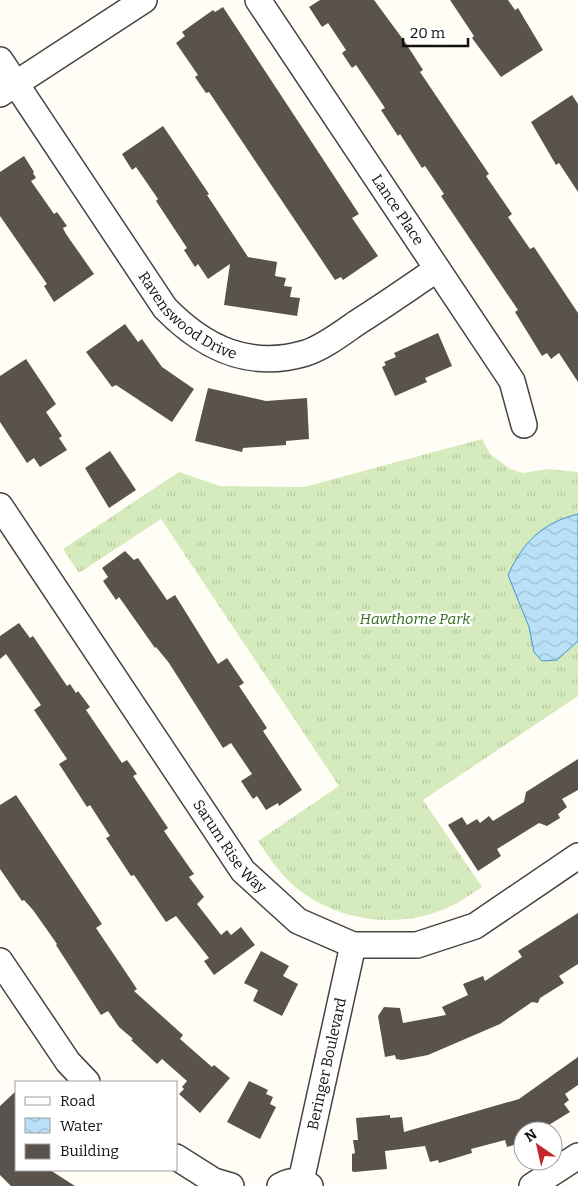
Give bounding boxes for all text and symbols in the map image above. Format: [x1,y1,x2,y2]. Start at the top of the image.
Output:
scale bar [403,15,468,47]
text: 20 m [410,24,446,42]
street label: Lance Place [368,171,428,248]
street label: Ravenswood Drive [134,268,239,363]
park label: Hawthorne Park [360,610,471,628]
street label: Sarum Rise Way [189,796,270,897]
street label: Beringer Boulevard [304,996,350,1132]
legend [15,1081,178,1171]
text: Road [60,1092,95,1110]
text: Water [60,1117,103,1135]
north arrow [513,1121,563,1171]
text: N [522,1125,540,1146]
text: Building [60,1142,119,1160]

